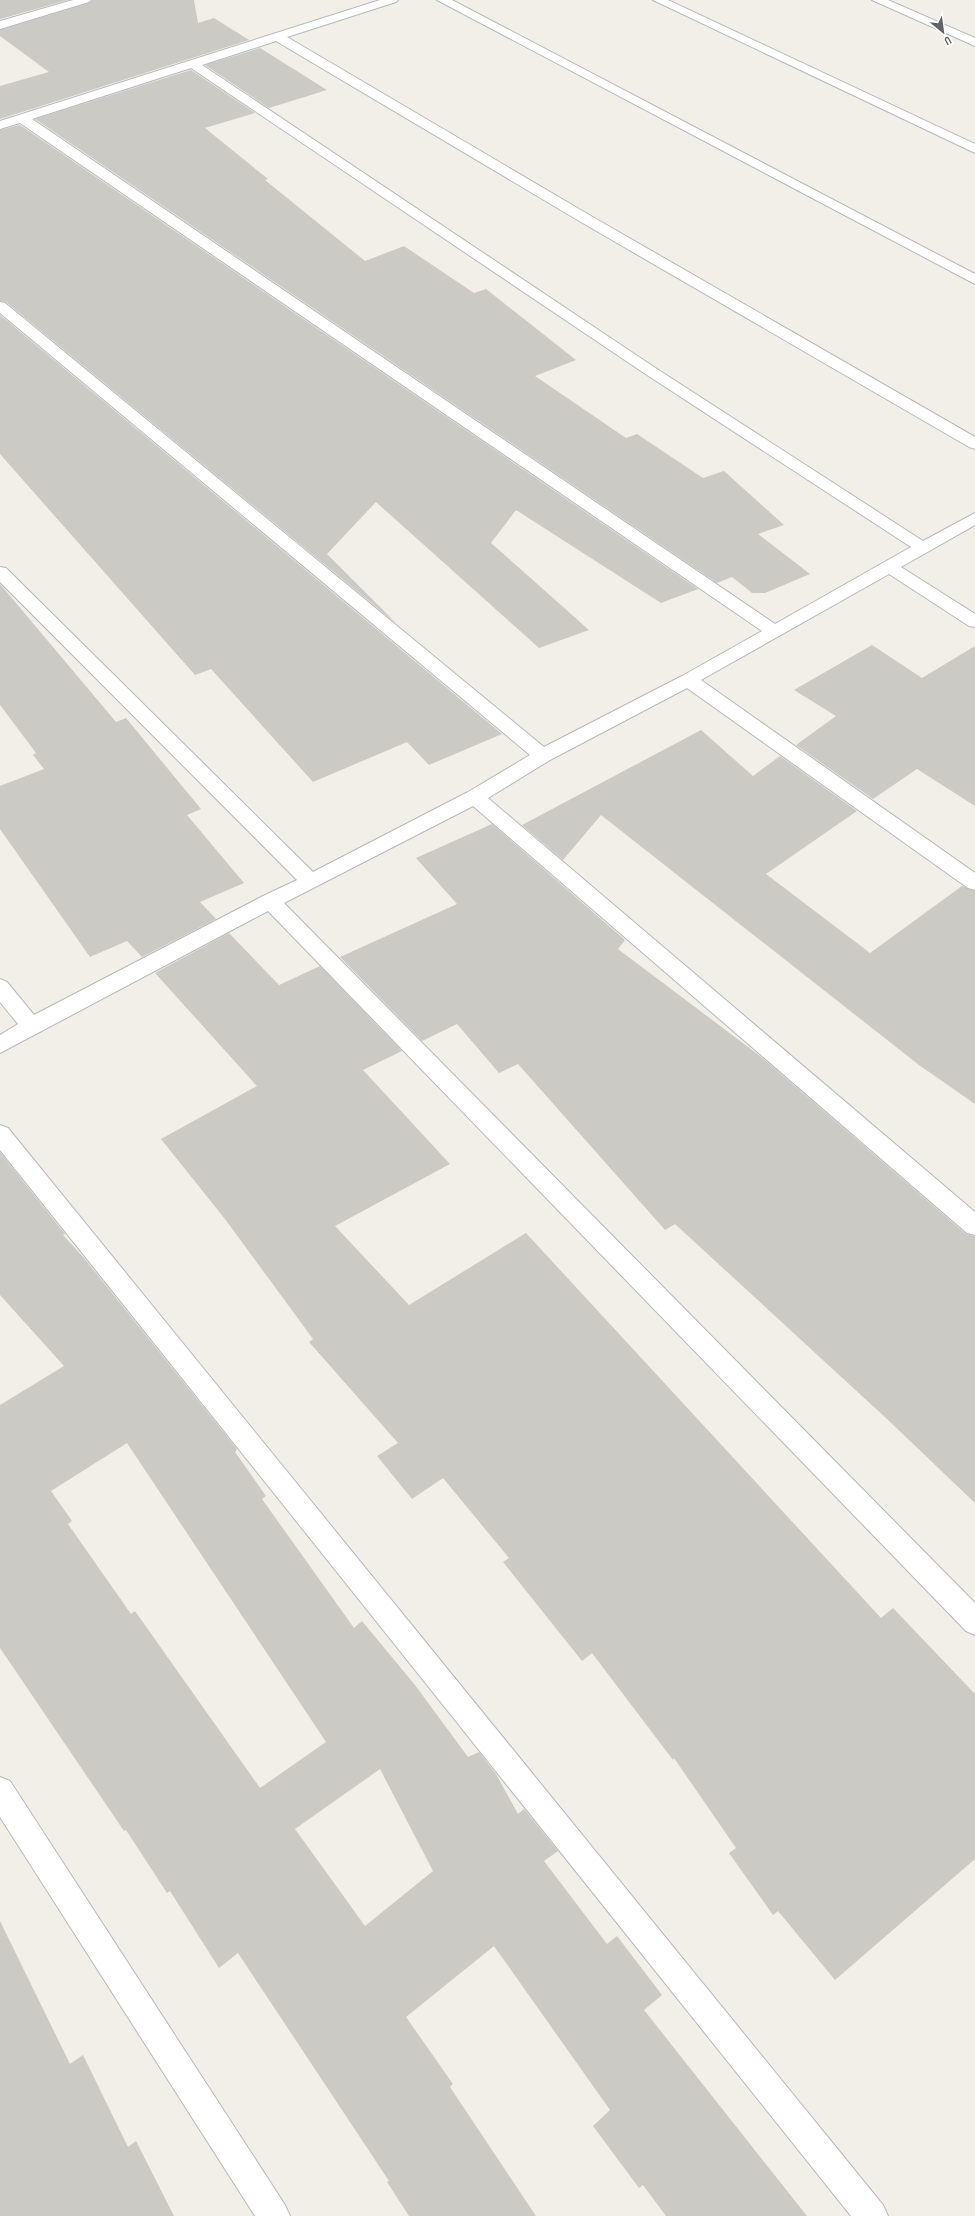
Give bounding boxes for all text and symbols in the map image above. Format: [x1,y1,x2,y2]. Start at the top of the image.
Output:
north arrow [923,12,963,52]
text: U [942,33,954,48]

